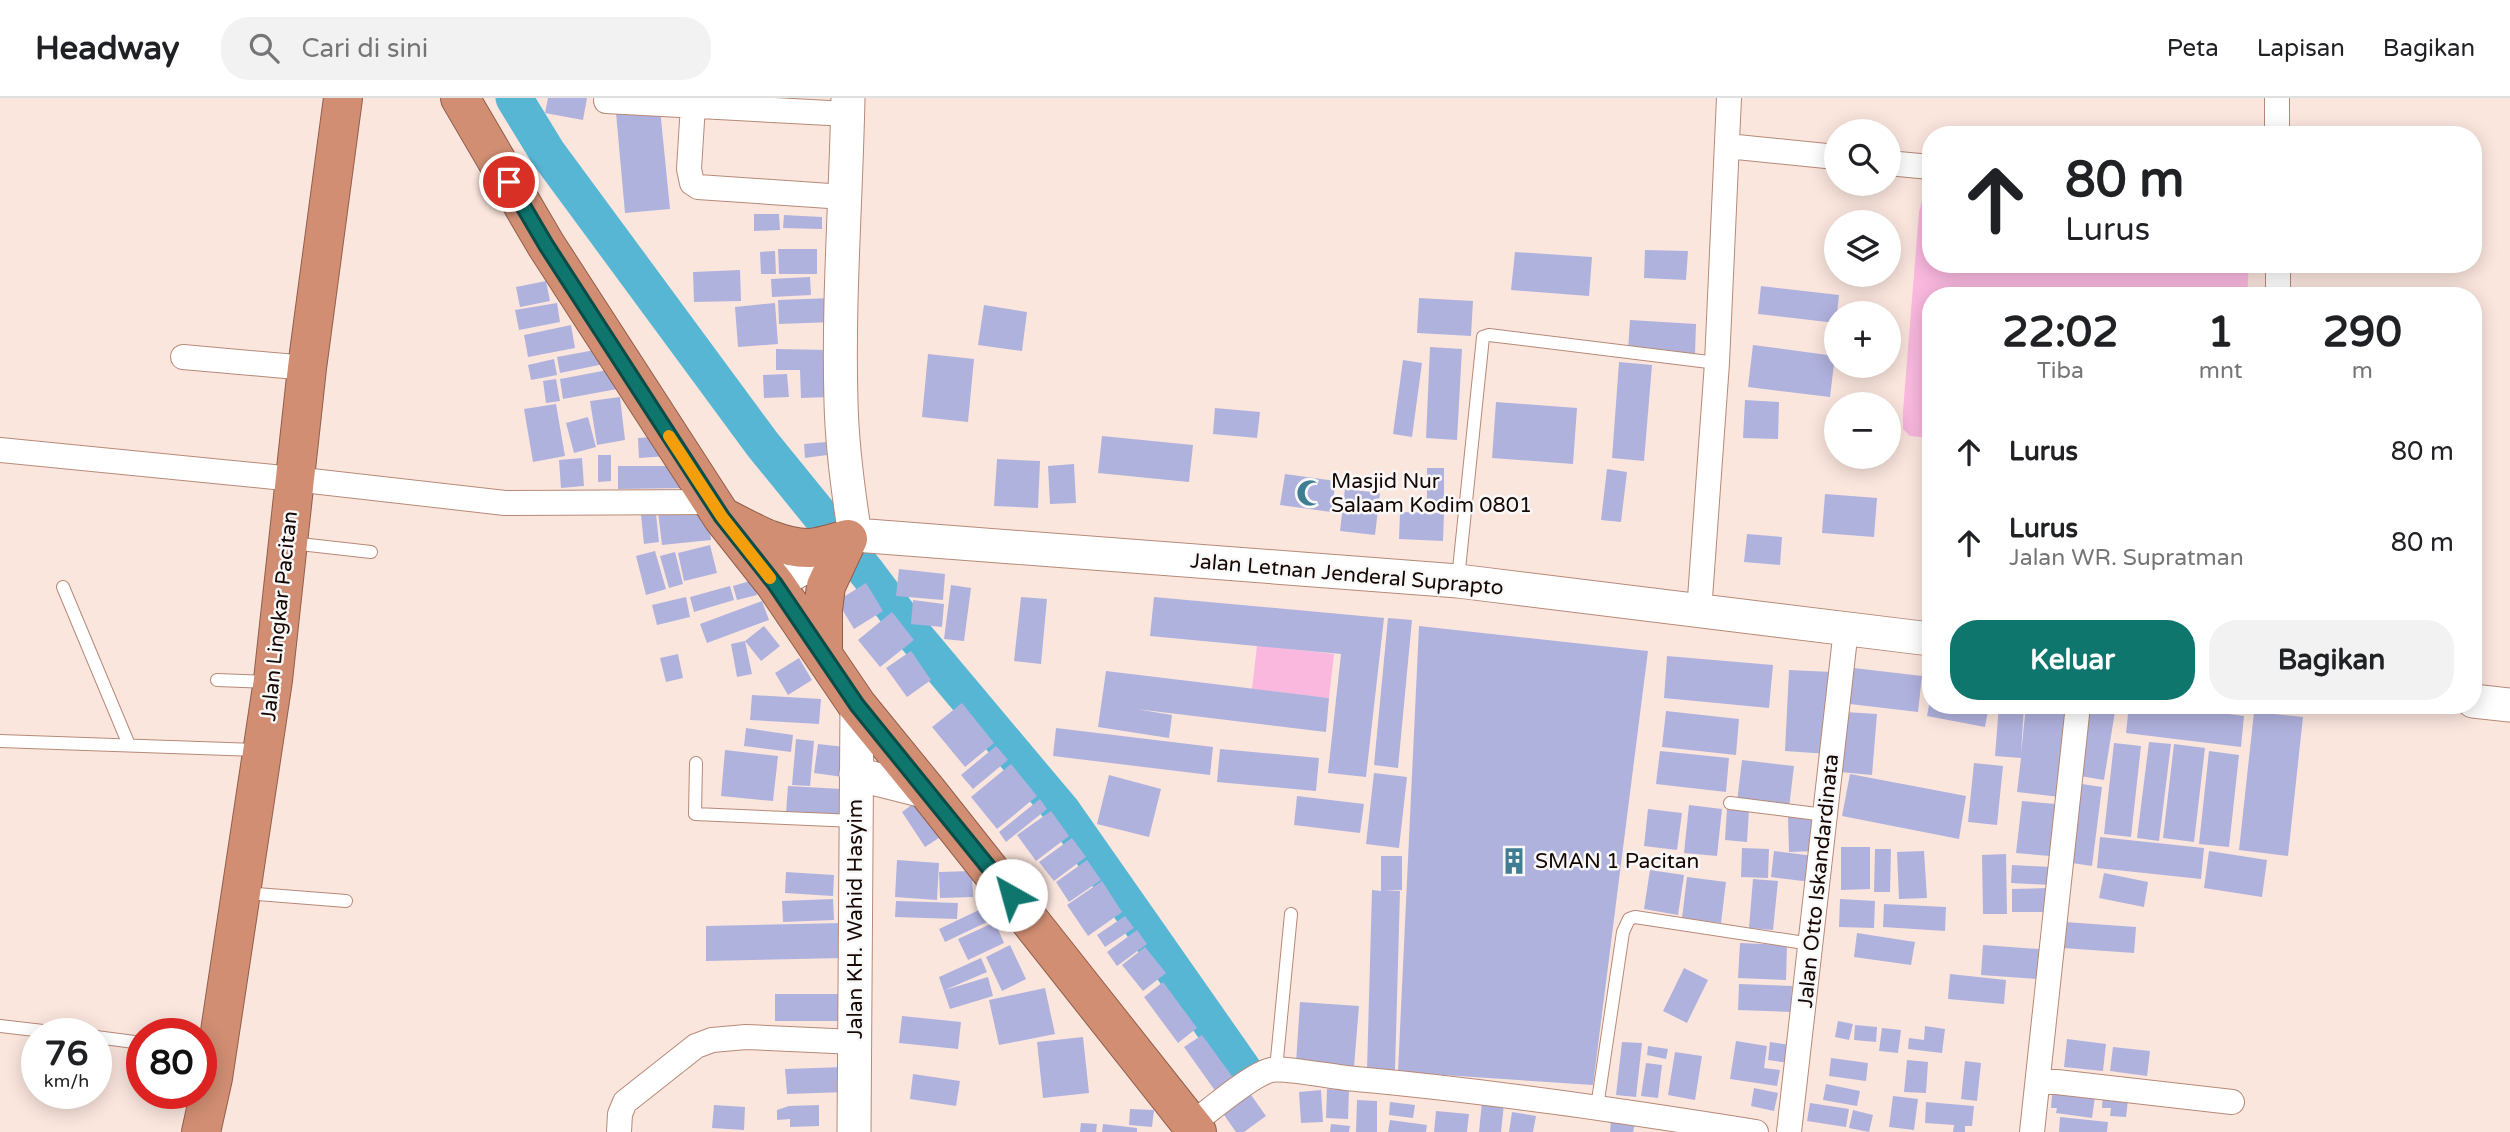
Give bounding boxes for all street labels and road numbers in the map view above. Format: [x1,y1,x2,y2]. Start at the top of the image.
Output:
street label: Jalan Lingkar Pacitan [256,510,303,722]
street label: Jalan Letnan Jenderal Suprapto [1189,548,1505,601]
street label: Jalan Otto Iskandardinata [1793,753,1844,1009]
street label: Jalan KH. Wahid Hasyim [843,799,868,1039]

